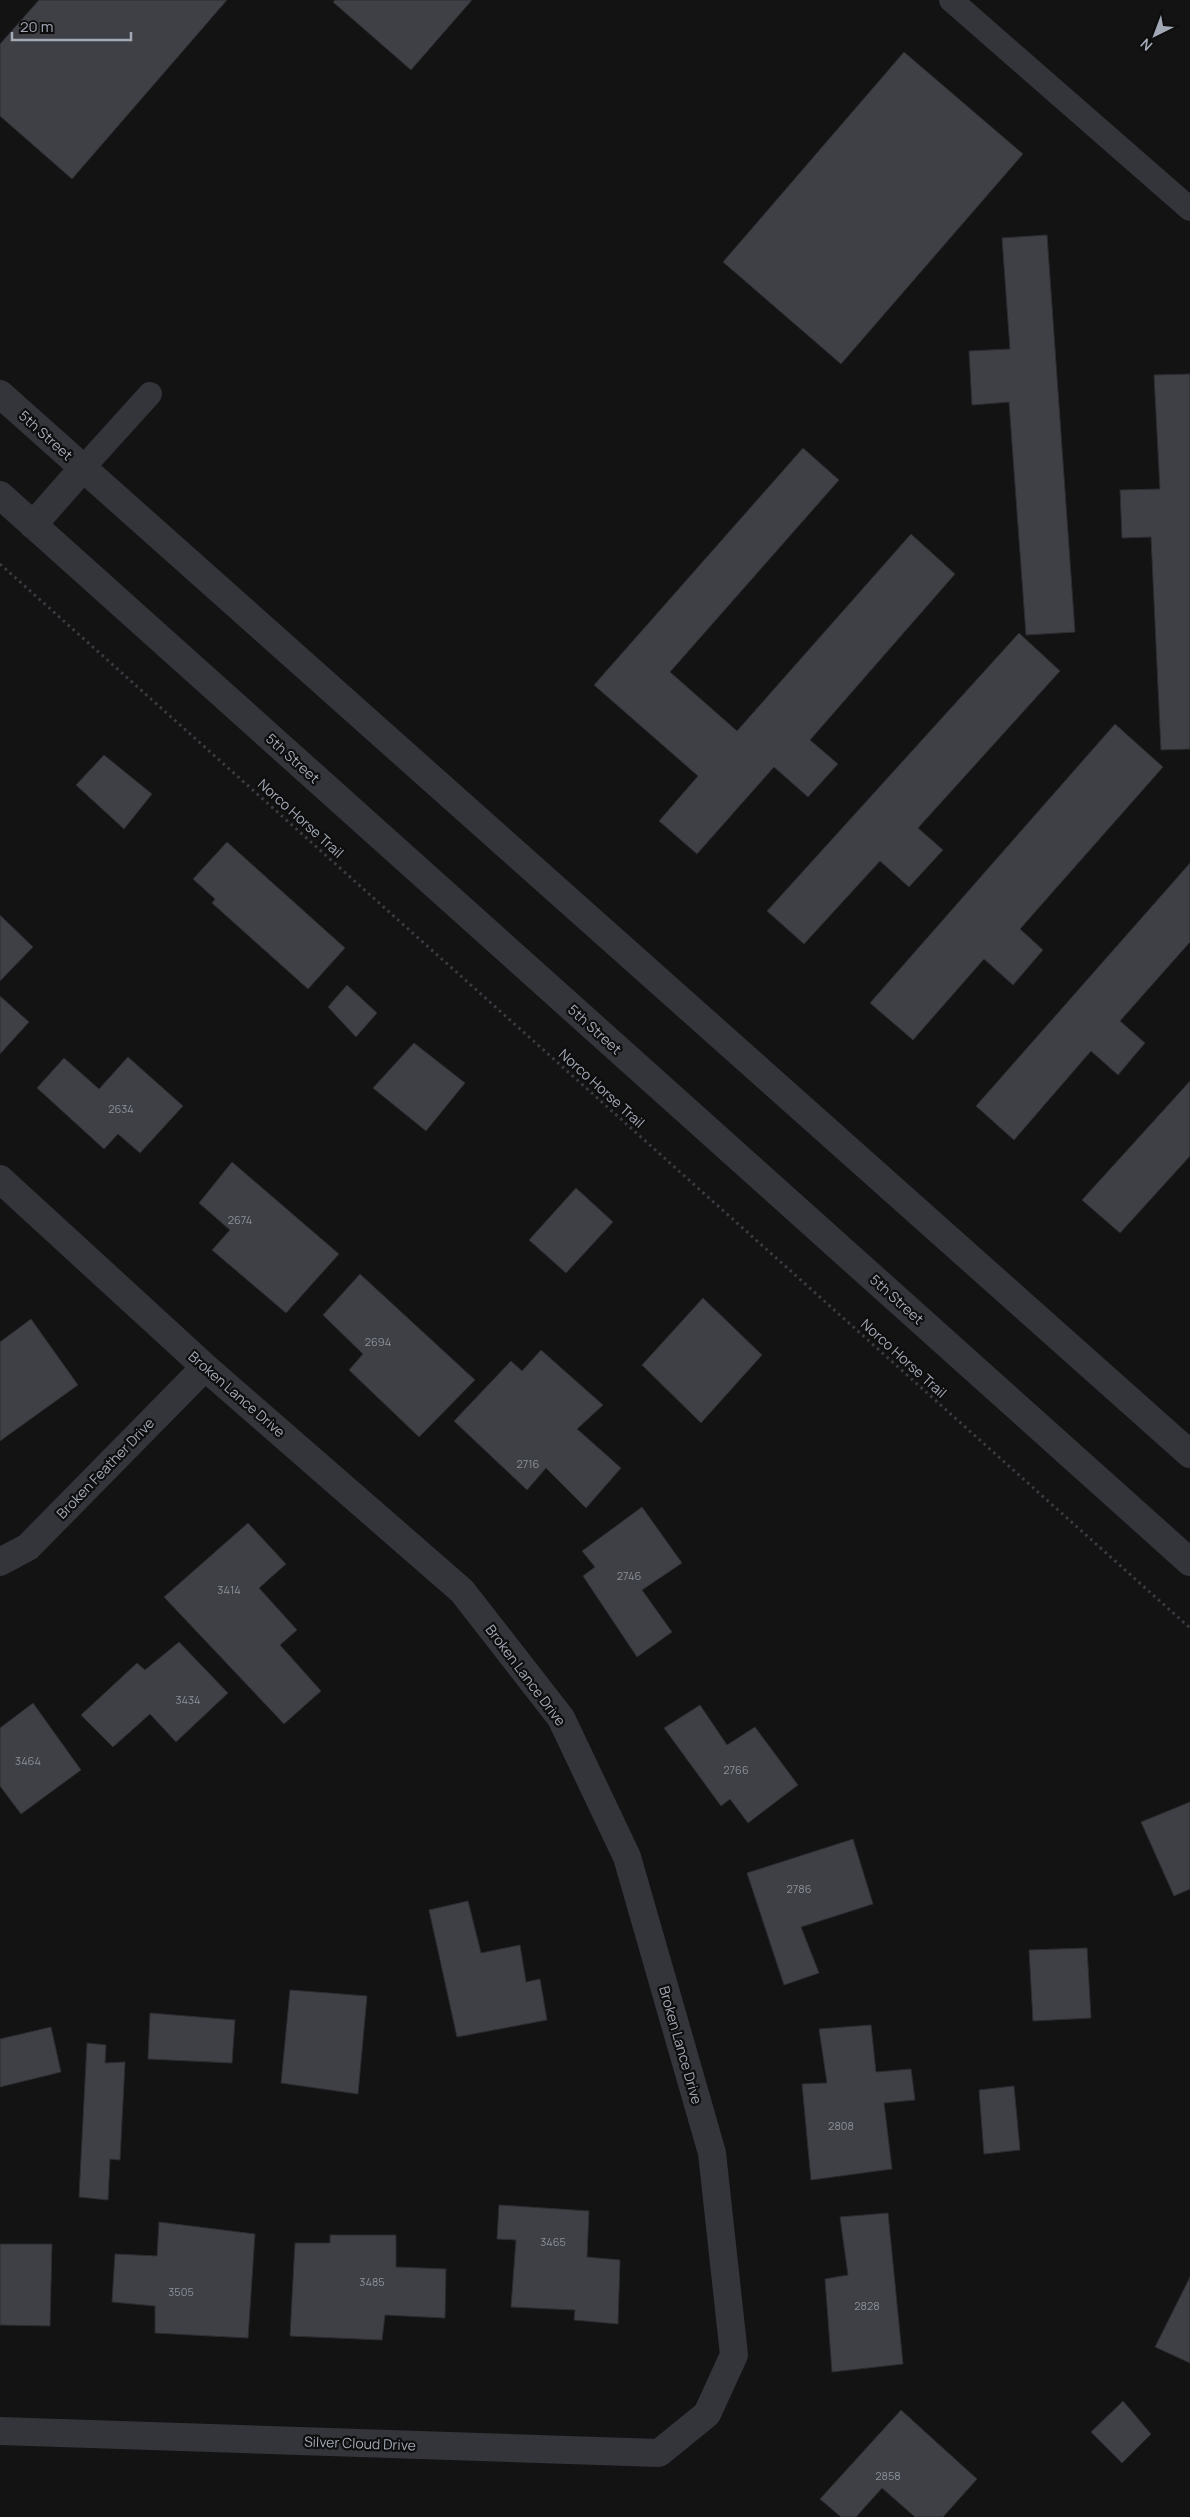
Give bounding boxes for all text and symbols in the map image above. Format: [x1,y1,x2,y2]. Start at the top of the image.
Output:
scale bar [12,10,131,42]
north arrow [1130,10,1180,60]
text: 20 m [20,16,53,37]
text: N [1136,35,1156,55]
street label: 5th Street [15,406,77,464]
street label: 5th Street [262,729,324,787]
street label: Norco Horse Trail [254,774,348,862]
street label: 5th Street [564,1000,626,1058]
street label: Norco Horse Trail [555,1044,649,1132]
house number: 2634 [108,1101,134,1116]
house number: 2674 [228,1212,252,1227]
street label: 5th Street [866,1270,928,1328]
street label: Norco Horse Trail [857,1314,951,1402]
house number: 2694 [365,1334,391,1349]
street label: Broken Lance Drive [185,1347,289,1441]
street label: Broken Feather Drive [52,1414,158,1522]
house number: 2716 [517,1456,540,1471]
house number: 2746 [617,1568,642,1583]
house number: 3414 [217,1582,241,1597]
street label: Broken Lance Drive [482,1621,570,1729]
house number: 3434 [175,1692,201,1707]
house number: 3464 [15,1753,41,1768]
house number: 2766 [723,1762,749,1777]
house number: 2786 [786,1881,812,1896]
street label: Broken Lance Drive [655,1984,707,2106]
house number: 2808 [828,2118,854,2133]
house number: 3465 [540,2234,566,2249]
house number: 3485 [359,2274,385,2289]
house number: 3505 [168,2284,194,2299]
house number: 2828 [854,2298,880,2313]
street label: Silver Cloud Drive [304,2432,416,2454]
house number: 2858 [875,2468,901,2483]

